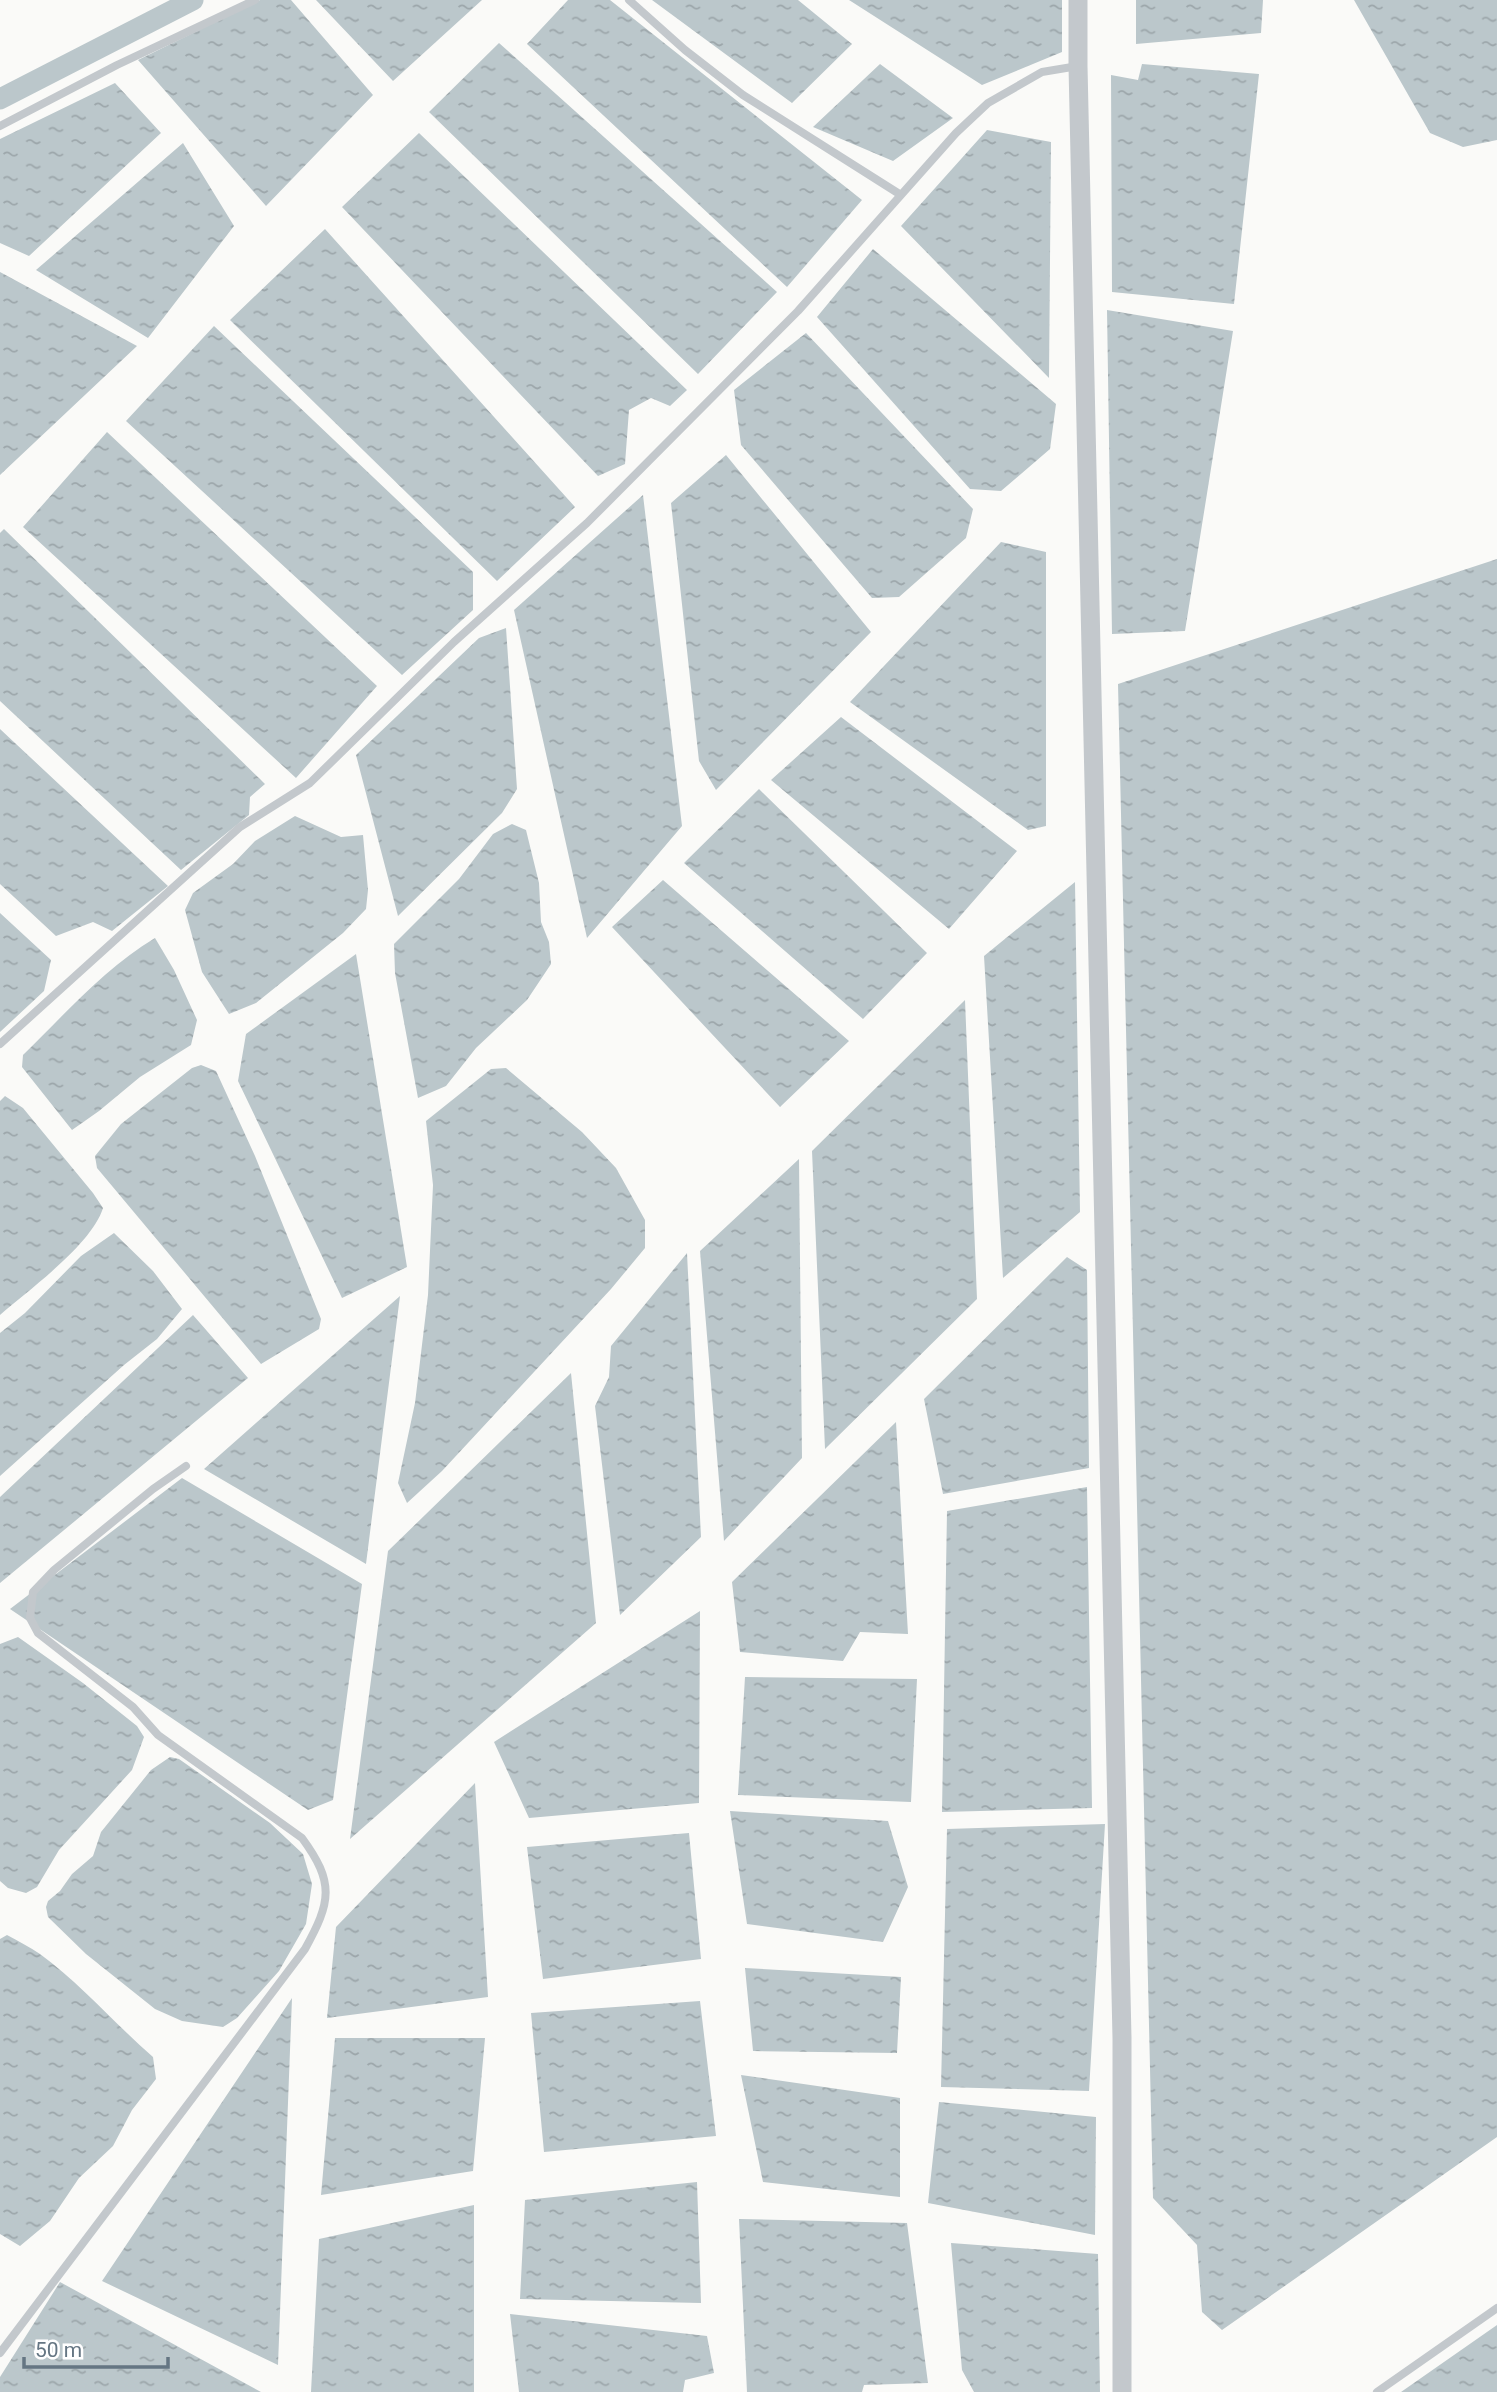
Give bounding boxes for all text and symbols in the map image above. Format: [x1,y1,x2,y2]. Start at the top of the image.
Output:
scale bar [24,2326,168,2370]
text: 50 m [35,2338,82,2362]

